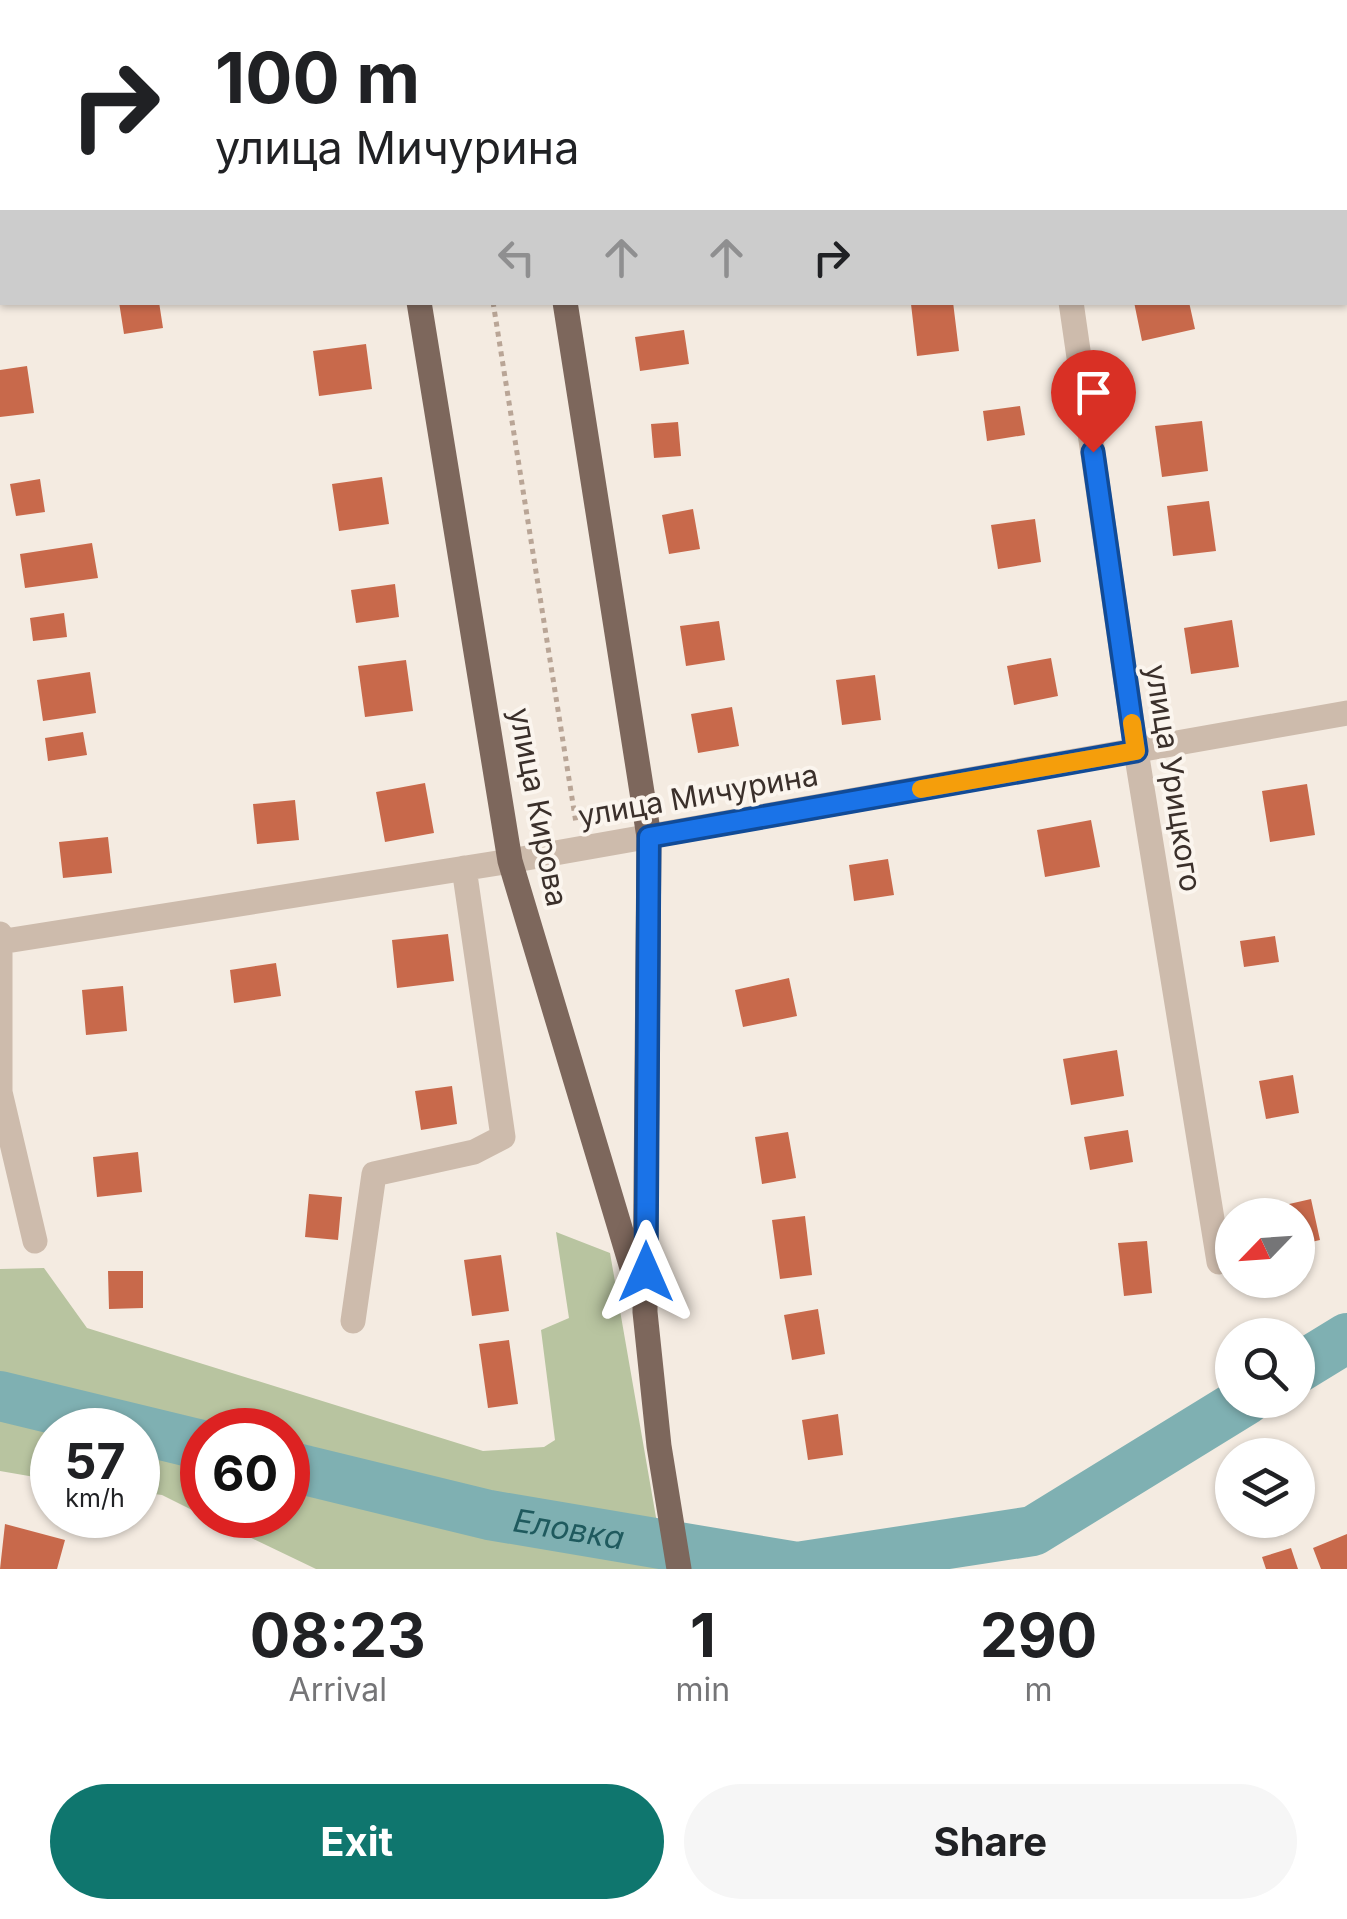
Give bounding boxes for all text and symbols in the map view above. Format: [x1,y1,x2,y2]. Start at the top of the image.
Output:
text: 100 m [215,35,420,120]
icon: right [50,40,180,170]
text: улица Мичурина [215,120,579,175]
icon: left [489,230,544,285]
icon: ahead [594,230,649,285]
icon: ahead [699,230,754,285]
icon: right [804,230,859,285]
pin [1051,350,1136,453]
icon: arrive [1066,365,1121,420]
street label: улица Урицкого [1138,662,1210,894]
street label: улица Кирова [502,705,576,909]
street label: улица Мичурина [575,756,821,834]
north arrow [1215,1198,1315,1298]
map controls [1215,1198,1315,1538]
position arrow [594,1220,698,1324]
button: search [1215,1318,1315,1418]
speed limit sign: 60 [180,1408,310,1538]
text: 57 [64,1431,126,1491]
button: layers [1215,1438,1315,1538]
text: km/h [65,1483,125,1513]
water label: Еловка [511,1500,627,1557]
text: 08:23 [250,1599,426,1671]
text: 1 [690,1599,716,1671]
text: 290 [980,1599,1097,1671]
text: Arrival [289,1670,387,1709]
text: min [676,1670,730,1709]
text: m [1025,1670,1053,1709]
button: Exit [50,1784,664,1899]
button: Share [684,1784,1297,1899]

